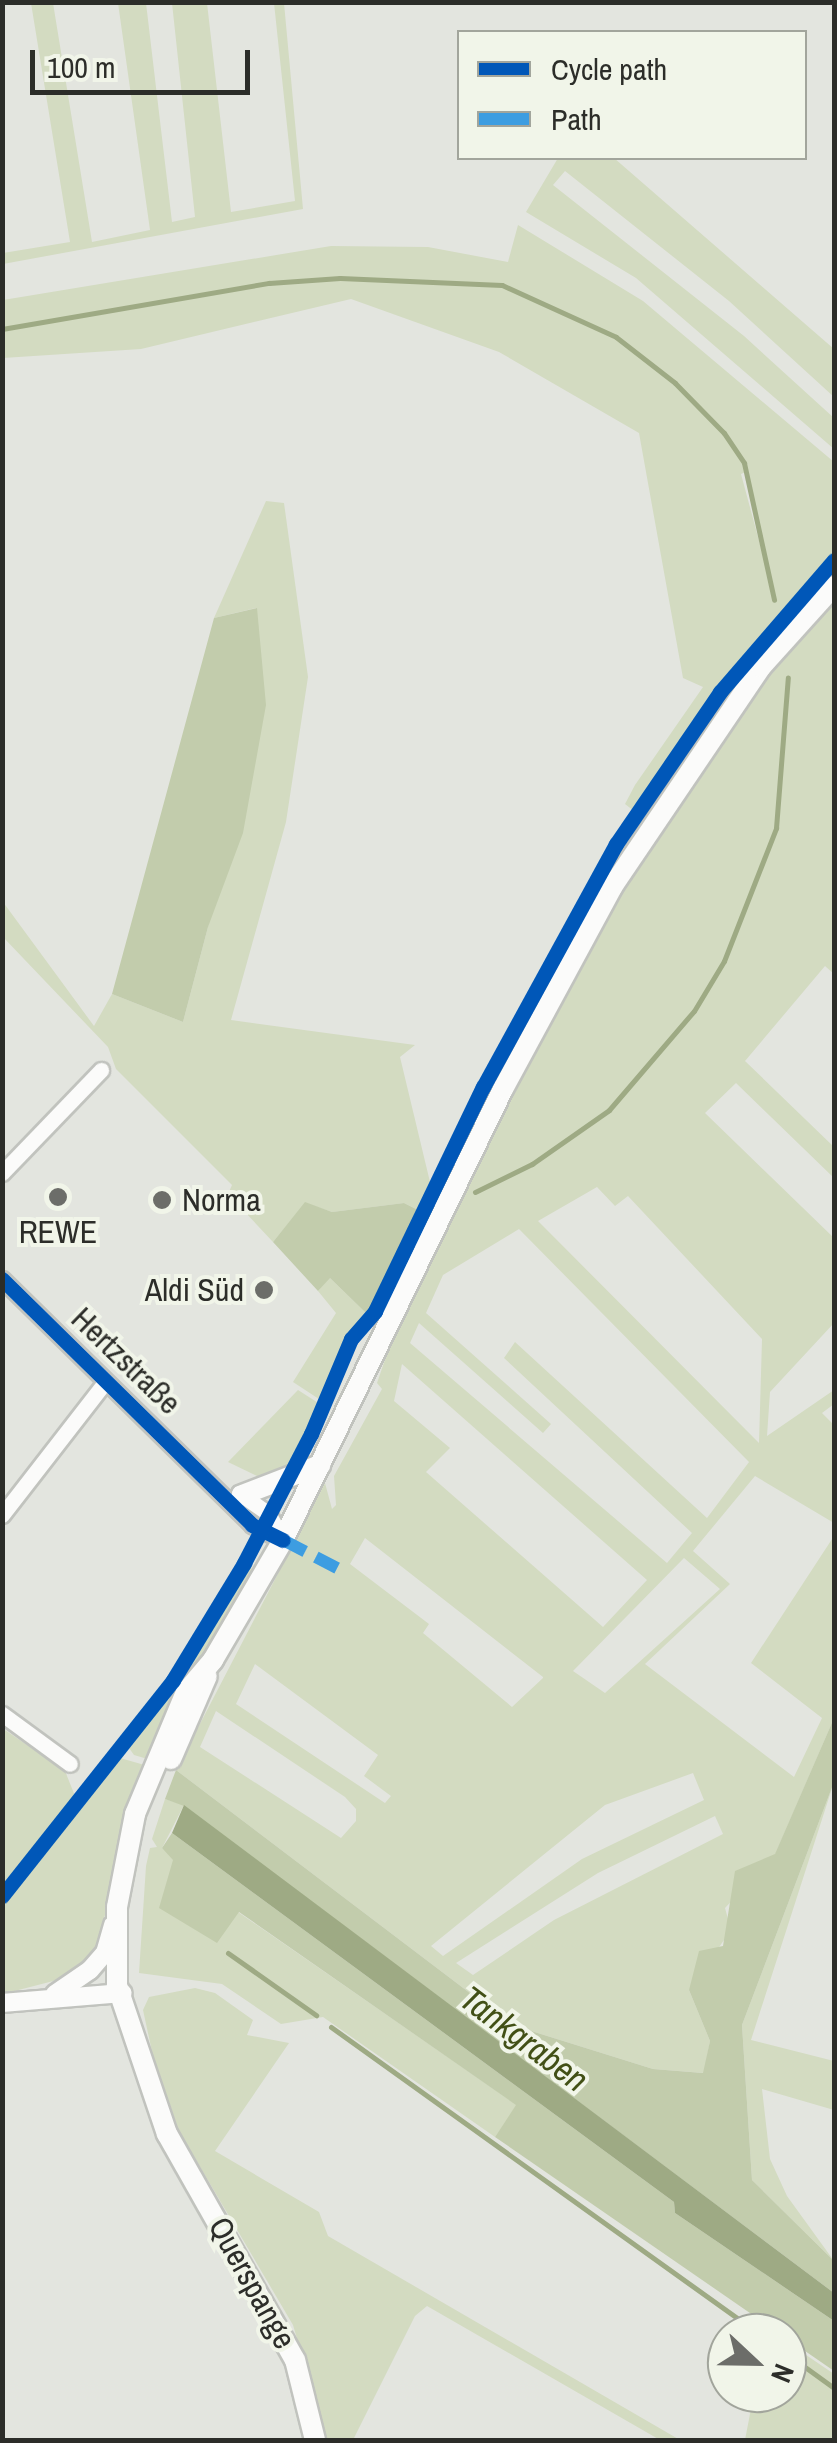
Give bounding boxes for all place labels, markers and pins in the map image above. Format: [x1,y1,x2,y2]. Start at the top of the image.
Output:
place label: Norma [182,1181,261,1219]
marker: REWE [47,1186,69,1208]
marker: Norma [151,1189,173,1211]
place label: REWE [19,1213,97,1251]
place label: Aldi Süd [145,1271,244,1309]
marker: Aldi Süd [253,1279,275,1301]

